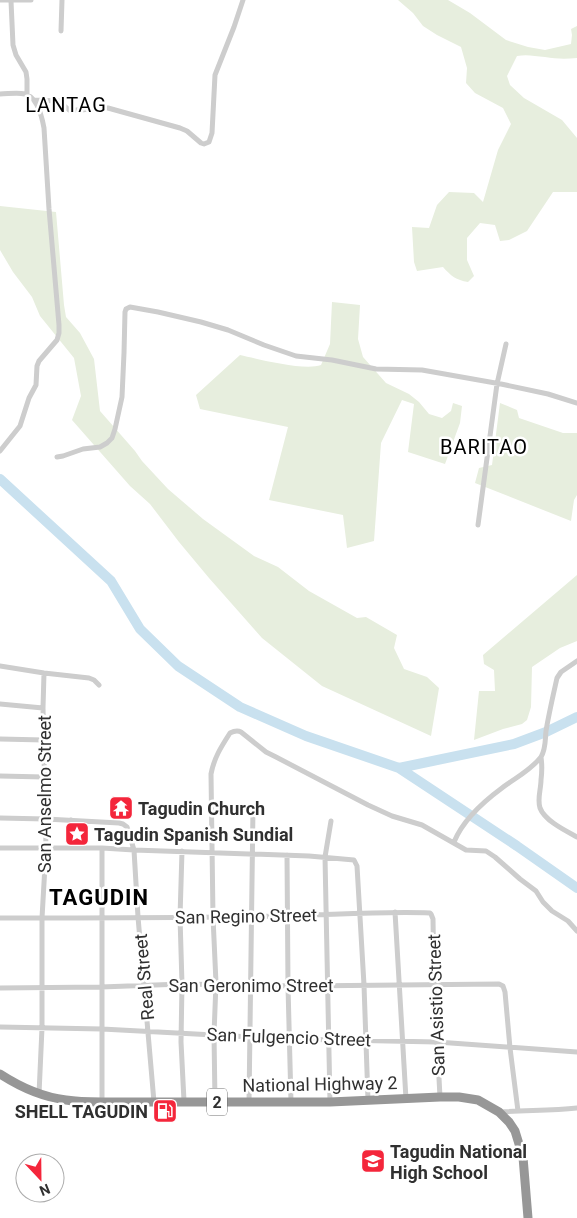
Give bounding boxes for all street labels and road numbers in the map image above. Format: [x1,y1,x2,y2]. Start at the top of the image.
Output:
street label: San Anselmo Street [34,715,55,873]
street label: San Regino Street [175,904,317,928]
street label: Real Street [130,933,158,1021]
street label: San Asistio Street [423,934,449,1076]
street label: San Geronimo Street [168,975,334,996]
street label: San Fulgencio Street [206,1024,372,1050]
street label: National Highway 2 [242,1072,398,1096]
road number: 2 [207,1088,227,1116]

